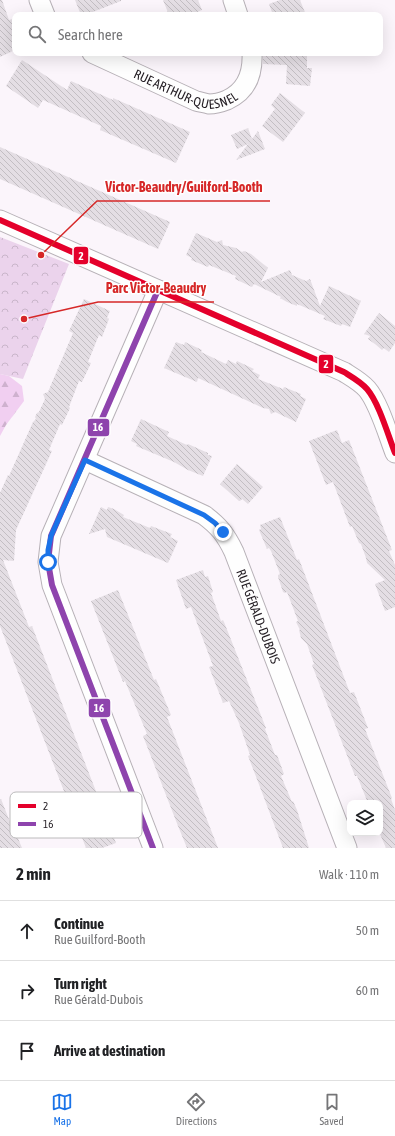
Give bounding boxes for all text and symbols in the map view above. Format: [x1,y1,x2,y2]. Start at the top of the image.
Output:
search box [12,12,383,56]
icon: search [26,23,48,45]
text: Search here [58,26,123,43]
street label: RUE ARTHUR-QUESNEL [131,66,240,112]
callout: Victor-Beaudry/Guilford-Booth [97,175,270,201]
text: Victor-Beaudry/Guilford-Booth [104,179,263,195]
line badge: 2 [73,246,89,265]
text: 2 [78,250,84,262]
callout: Parc Victor-Beaudry [98,276,214,302]
text: Parc Victor-Beaudry [106,280,206,296]
line badge: 2 [318,354,334,374]
text: 2 [323,358,329,370]
line badge: 16 [87,418,110,437]
text: 16 [93,421,103,433]
route end [214,523,232,541]
route start [39,553,57,571]
street label: RUE GÉRALD-DUBOIS [233,567,283,666]
line badge: 16 [88,698,111,718]
text: 16 [94,702,104,714]
legend [10,792,142,838]
text: 2 [43,800,48,812]
map controls [347,800,383,836]
button: layers [347,800,383,836]
text: 16 [43,818,53,830]
text: 2 min [16,864,51,884]
text: Walk · 110 m [319,867,379,882]
text: Continue [54,915,104,932]
icon: ahead [16,920,38,942]
text: 50 m [356,923,379,938]
text: Rue Guilford-Booth [54,932,145,947]
text: Turn right [54,975,107,992]
icon: right [16,980,38,1002]
text: 60 m [356,983,379,998]
text: Rue Gérald-Dubois [54,992,143,1007]
icon: arrive [16,1040,38,1062]
text: Arrive at destination [54,1042,165,1059]
tab: Map [51,1091,73,1127]
tab: Directions [176,1091,217,1127]
tab: Saved [319,1091,344,1127]

